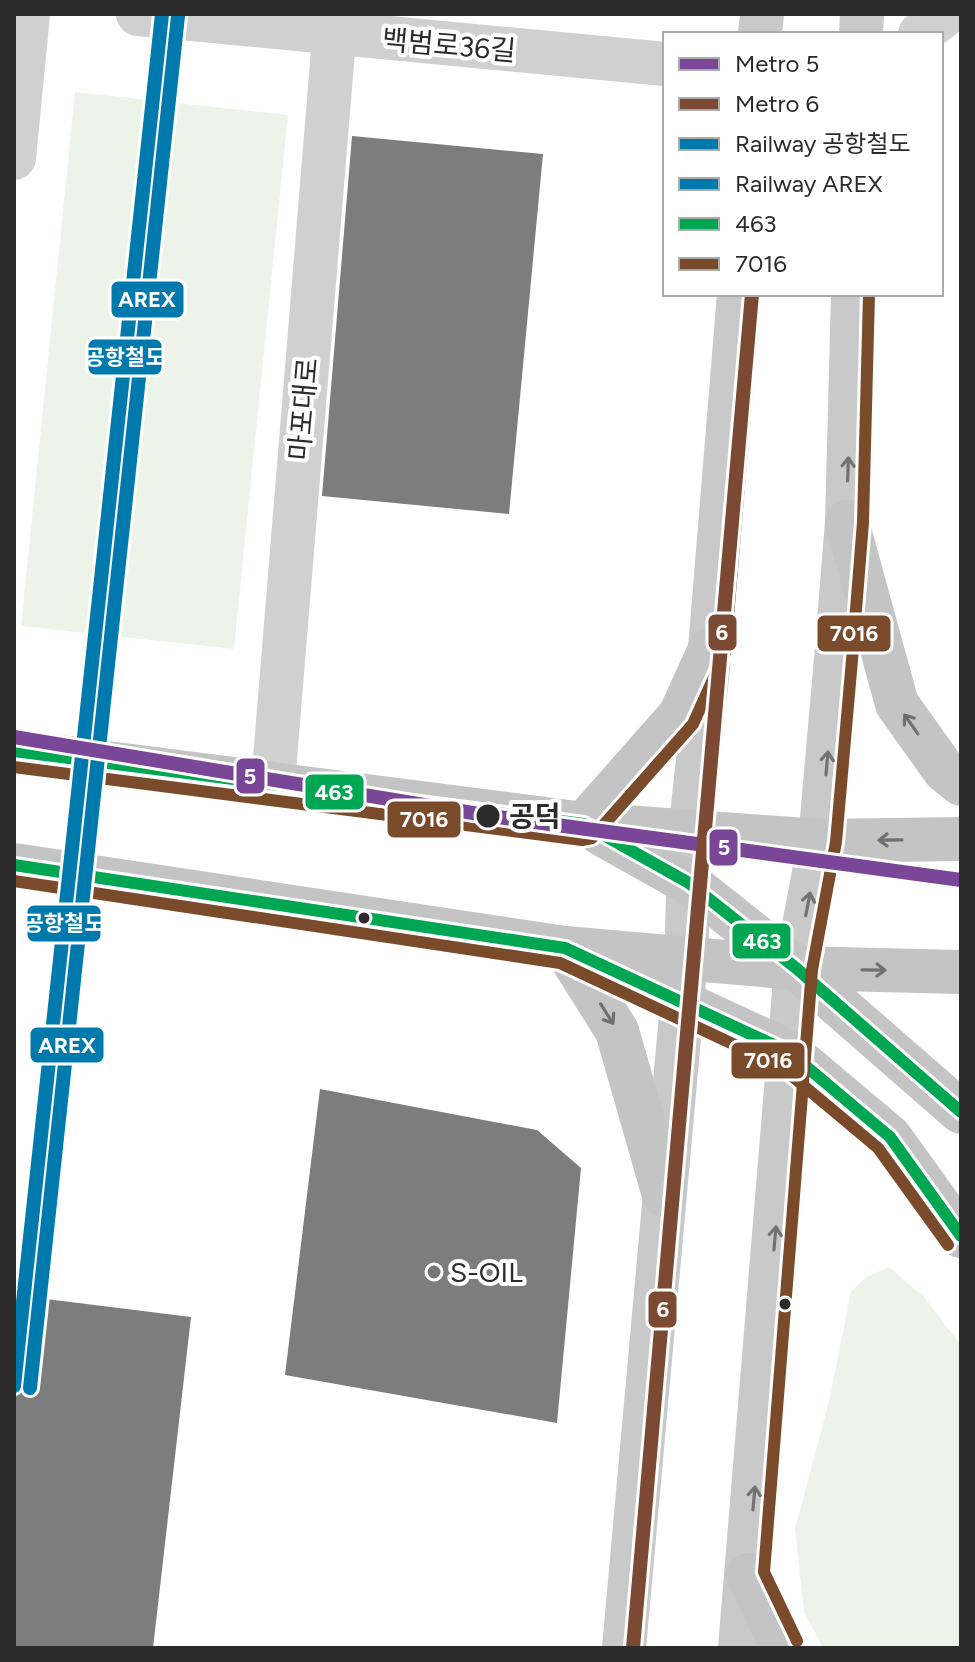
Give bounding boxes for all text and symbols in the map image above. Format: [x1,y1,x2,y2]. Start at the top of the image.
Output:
street label: 백범로36길 [381,22,517,68]
legend [663,32,943,296]
text: Metro 5 [735,49,819,78]
text: Metro 6 [735,89,819,118]
text: Railway 공항철도 [735,129,911,158]
text: Railway AREX [735,169,883,198]
text: 463 [735,209,777,238]
text: 7016 [735,249,787,278]
line badge: AREX [110,280,185,319]
text: AREX [118,286,176,313]
line badge: 공항철도 [87,338,163,376]
text: 공항철도 [85,344,165,371]
street label: 마포대로 [282,356,324,462]
one-way arrow [840,456,856,483]
line badge: 6 [707,613,738,652]
line badge: 7016 [816,614,892,653]
text: 6 [716,619,729,646]
text: 7016 [830,620,878,647]
one-way arrow [903,714,920,736]
one-way arrow [820,750,835,777]
line badge: 5 [235,757,266,795]
text: 5 [244,763,256,790]
line badge: 463 [304,773,365,811]
text: 463 [315,779,353,806]
place label: 공덕 [509,799,561,833]
line badge: 7016 [386,800,462,839]
marker: 공덕 [474,802,502,830]
text: 7016 [400,806,448,833]
line badge: 5 [708,828,739,867]
one-way arrow [877,832,904,848]
text: 5 [718,834,730,861]
one-way arrow [801,892,816,918]
line badge: 공항철도 [26,904,102,943]
text: 공항철도 [24,910,104,937]
unlabelled marker [356,910,372,926]
line badge: 463 [731,922,792,960]
text: 463 [743,928,781,955]
one-way arrow [860,962,887,977]
one-way arrow [599,1002,615,1025]
line badge: AREX [29,1026,105,1064]
text: AREX [38,1032,96,1059]
line badge: 7016 [730,1041,806,1080]
text: 7016 [744,1047,792,1074]
one-way arrow [767,1225,782,1252]
place label: S-OIL [450,1255,523,1289]
marker: S-OIL [425,1263,443,1281]
line badge: 6 [647,1290,678,1329]
text: 6 [657,1296,670,1323]
unlabelled marker [777,1296,793,1312]
one-way arrow [747,1485,762,1511]

